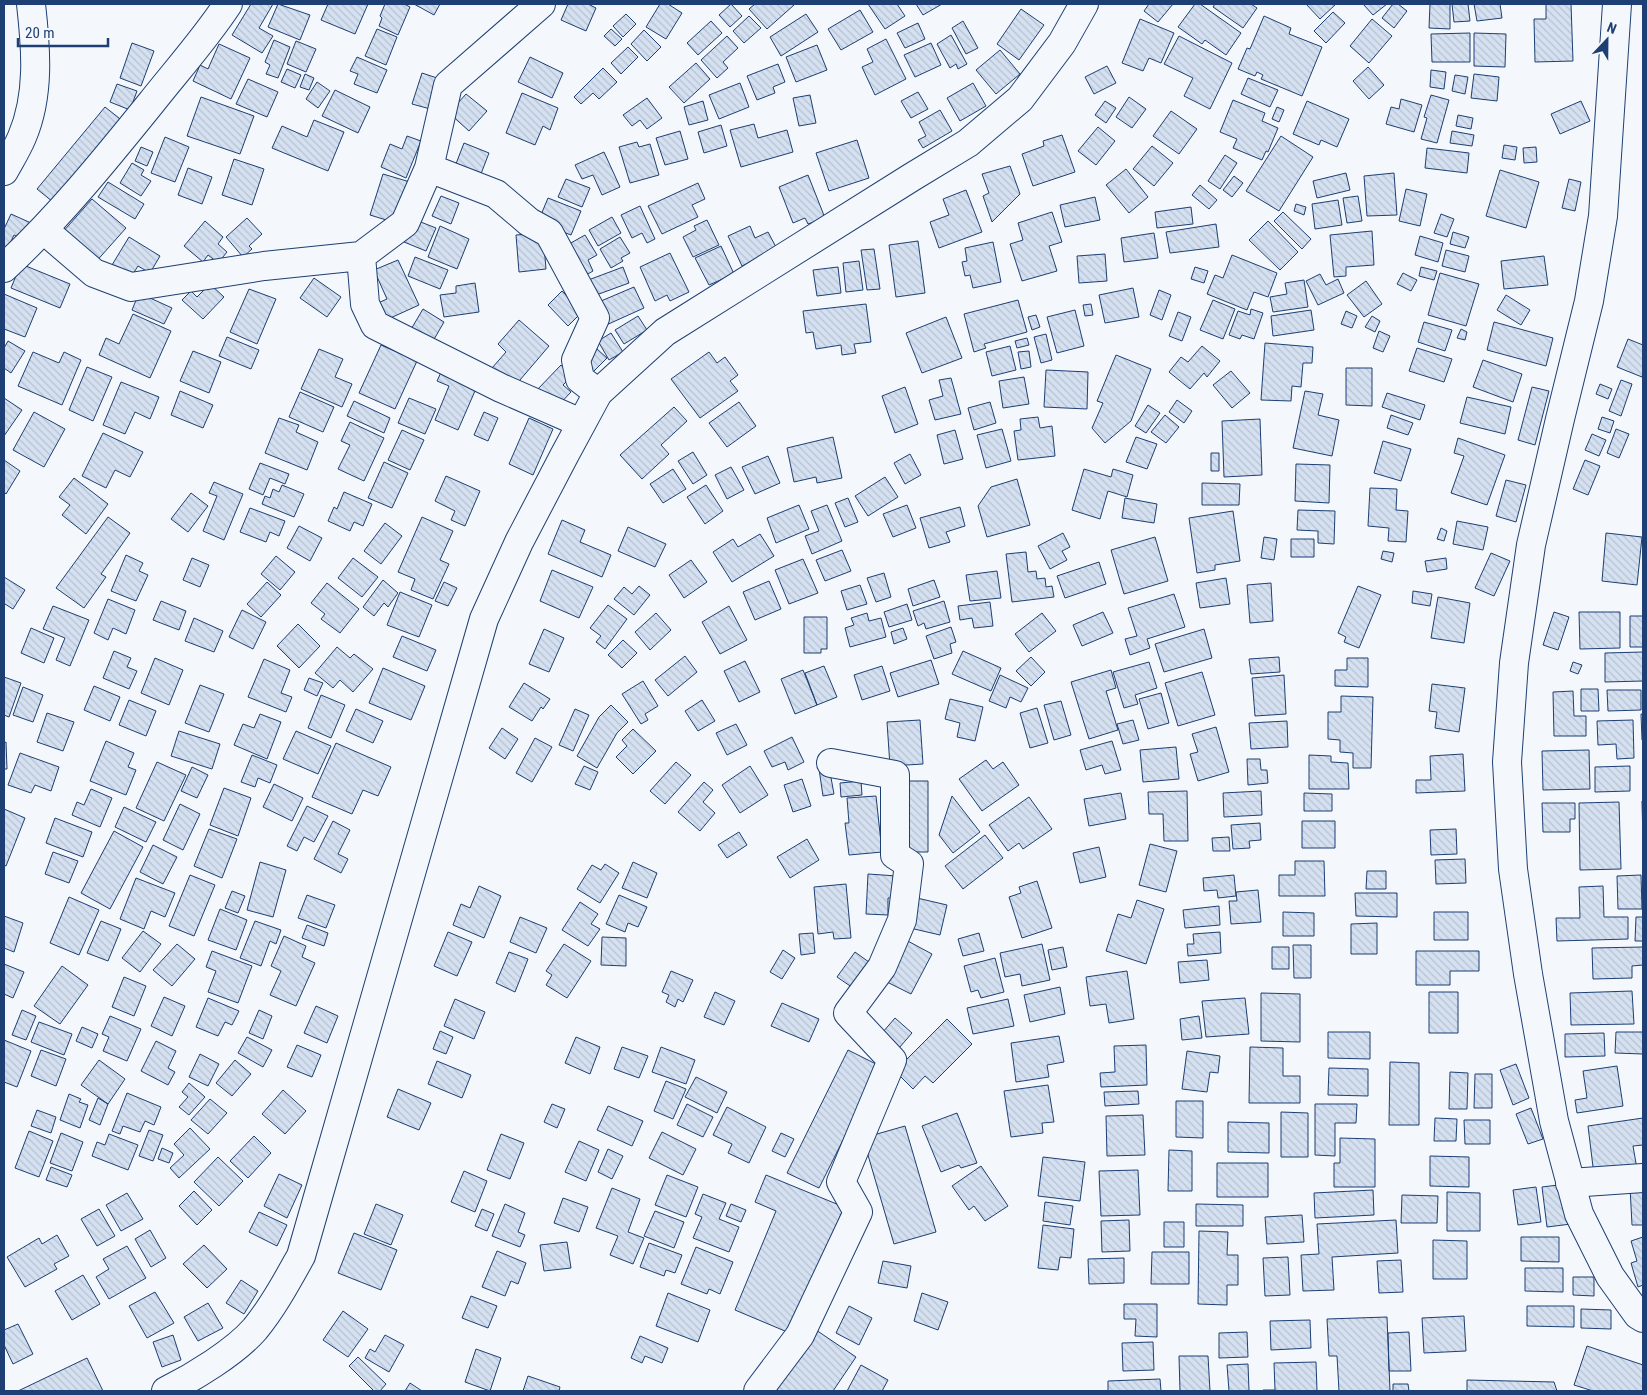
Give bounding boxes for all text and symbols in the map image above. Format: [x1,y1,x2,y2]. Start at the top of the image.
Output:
scale bar [18,15,108,47]
north arrow [1582,15,1632,65]
text: N [1605,19,1619,37]
text: 20 m [25,24,55,42]

